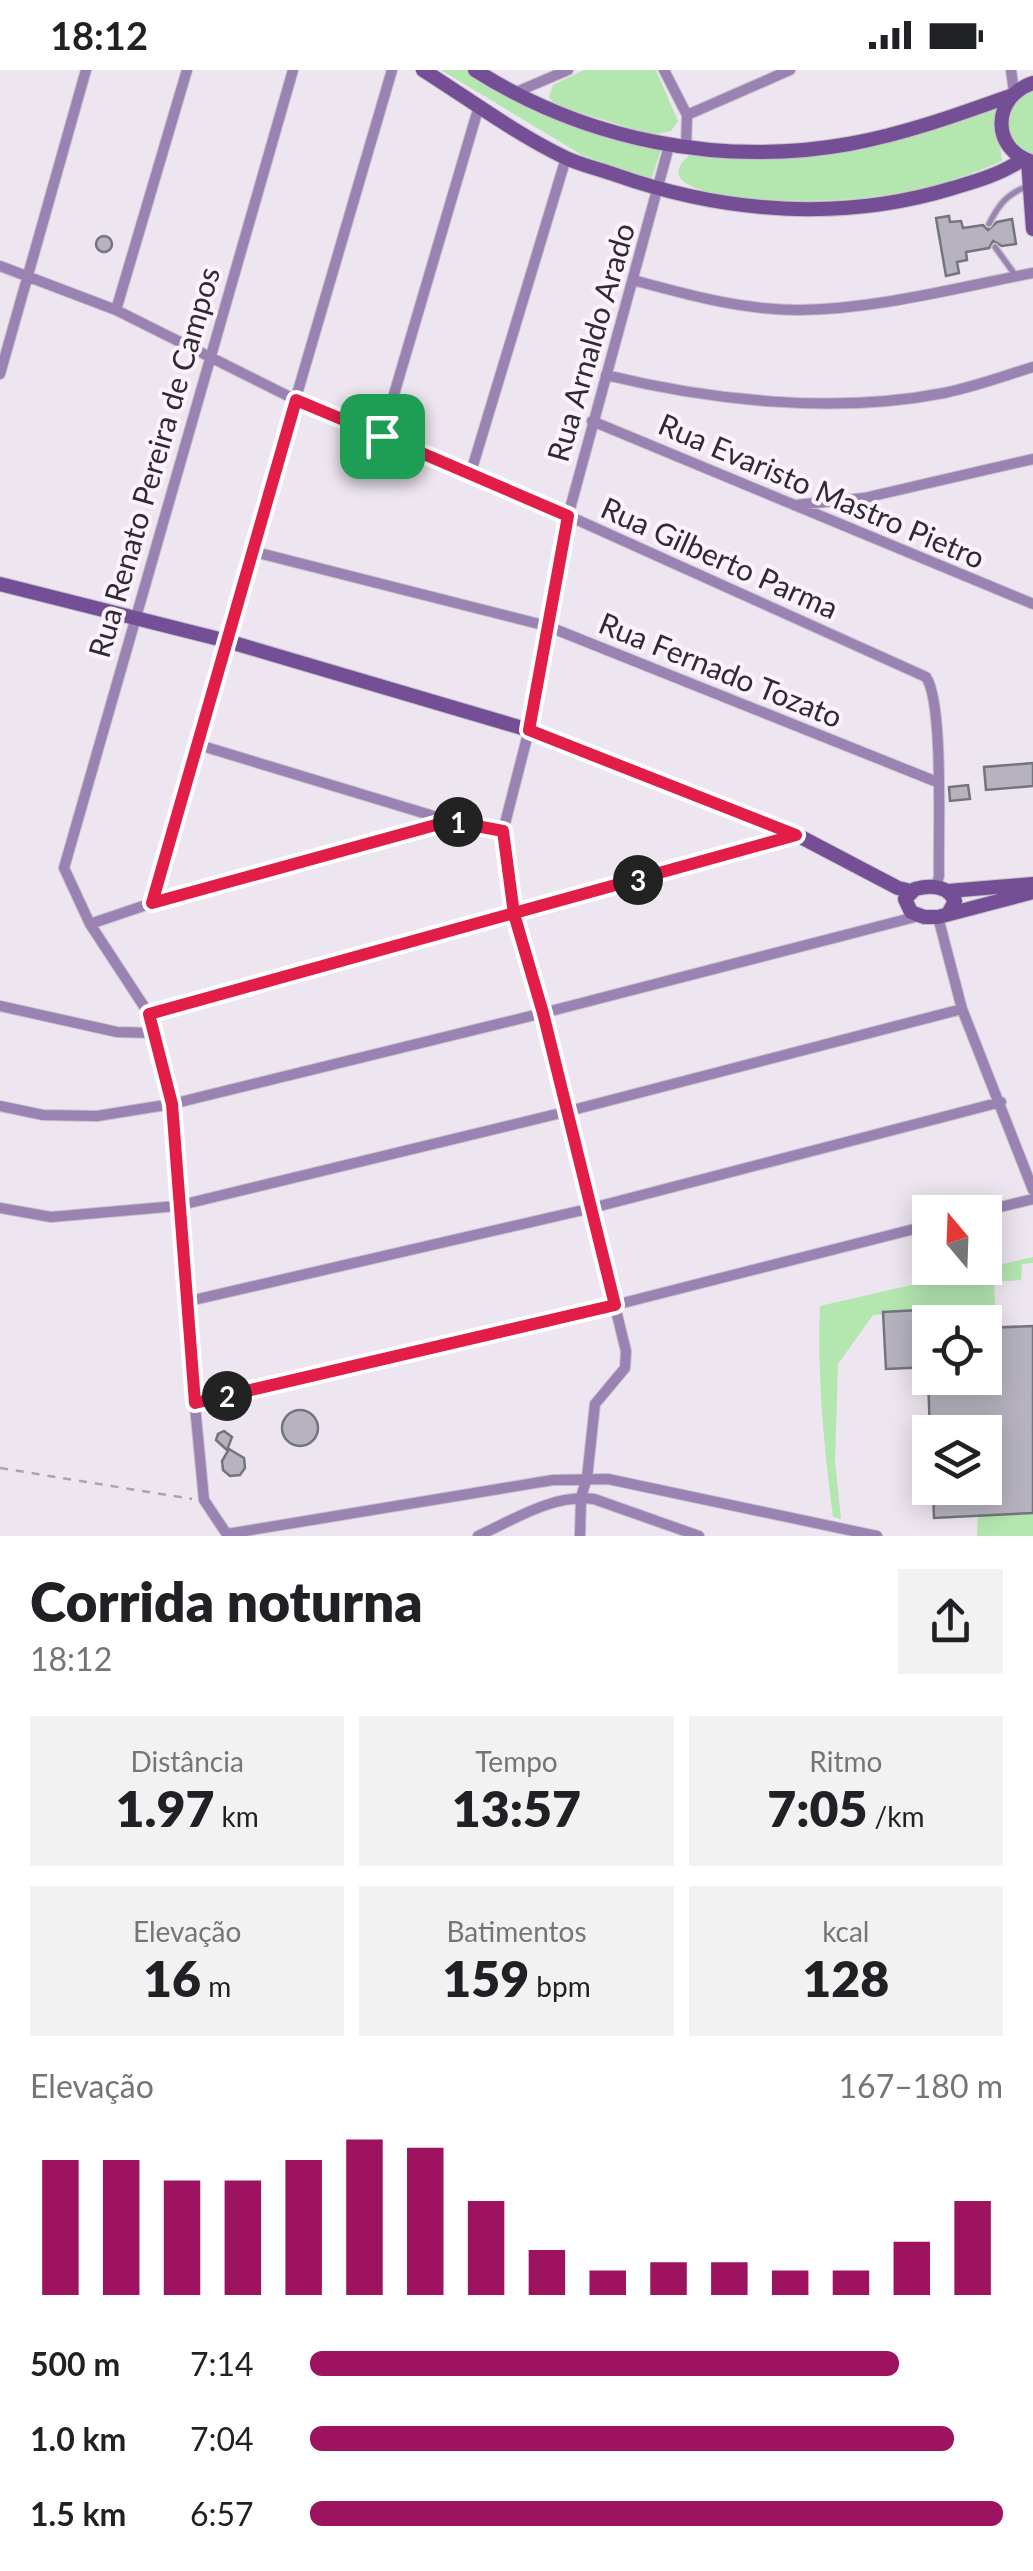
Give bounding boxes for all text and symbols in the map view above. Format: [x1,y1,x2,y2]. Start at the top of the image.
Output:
text: 18:12 [50,12,148,58]
street label: Rua Arnaldo Arado [539,219,641,465]
street label: Rua Renato Pereira de Campos [80,263,226,661]
pin [340,394,425,479]
street label: Rua Evaristo Mastro Pietro [654,405,990,575]
icon: arrive [355,409,410,464]
street label: Rua Gilberto Parma [596,489,844,625]
street label: Rua Fernado Tozato [594,604,848,734]
pin: 1 [433,797,483,847]
text: 1 [450,805,466,839]
pin: 3 [613,855,663,905]
text: 3 [630,863,646,897]
north arrow [912,1195,1002,1285]
map controls [912,1195,1002,1505]
button: locate [912,1305,1002,1395]
pin: 2 [202,1371,252,1421]
text: 2 [219,1379,235,1413]
button: layers [912,1415,1002,1505]
text: Corrida noturna [30,1568,423,1634]
button: share [898,1569,1003,1674]
text: 18:12 [30,1639,112,1678]
text: Distância [130,1744,244,1778]
text: Tempo [475,1744,558,1778]
text: Ritmo [809,1744,882,1778]
text: 1.97 [115,1778,214,1838]
text: 13:57 [452,1778,581,1838]
text: 7:05 [767,1778,867,1838]
text: km [214,1799,259,1833]
text: /km [867,1799,925,1833]
text: Elevação [133,1914,241,1948]
text: Batimentos [446,1914,587,1948]
text: kcal [822,1914,869,1948]
text: 16 [143,1948,201,2008]
text: 159 [442,1948,529,2008]
text: 128 [802,1948,889,2008]
text: m [201,1969,231,2003]
text: bpm [529,1969,591,2003]
text: Elevação [30,2066,154,2105]
text: 167–180 m [839,2066,1003,2105]
text: 500 m [30,2344,120,2383]
text: 7:14 [190,2344,254,2383]
text: 1.0 km [30,2419,126,2458]
text: 7:04 [190,2419,254,2458]
text: 1.5 km [30,2494,126,2533]
text: 6:57 [190,2494,254,2533]

